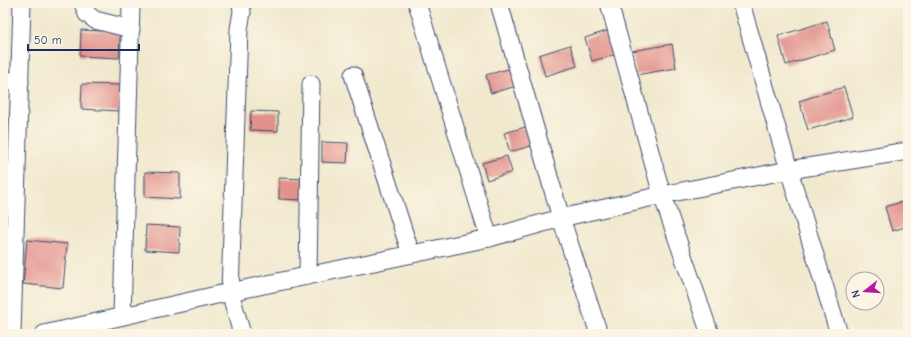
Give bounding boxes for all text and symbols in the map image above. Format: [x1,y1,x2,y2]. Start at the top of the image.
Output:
scale bar [28,26,139,52]
text: 50 m [34,33,62,47]
north arrow [845,271,885,311]
text: N [849,288,863,299]

